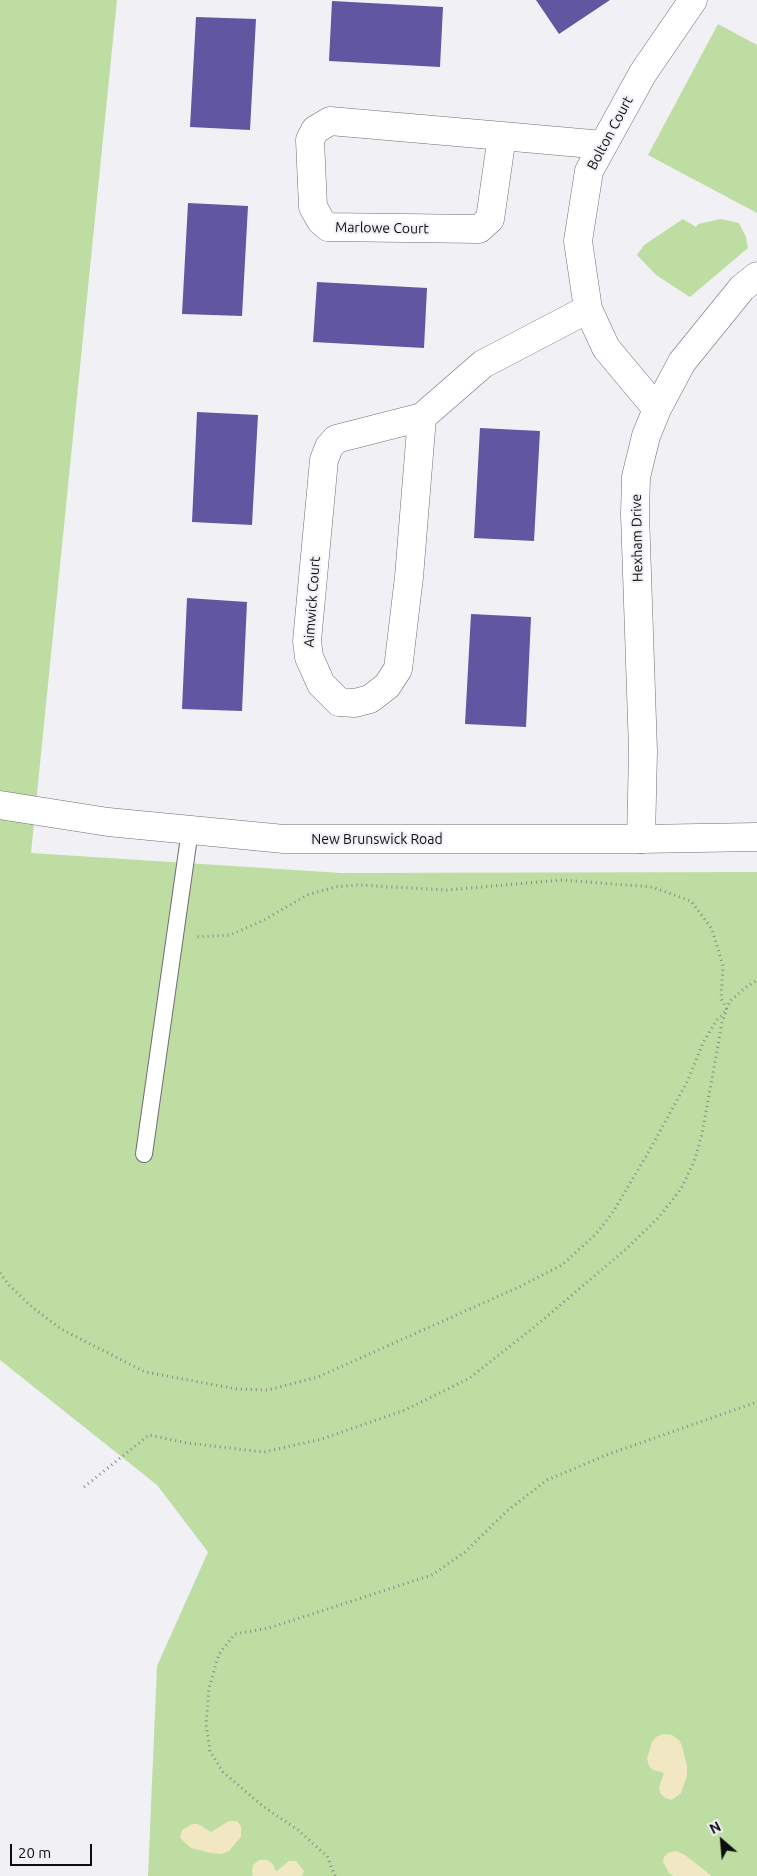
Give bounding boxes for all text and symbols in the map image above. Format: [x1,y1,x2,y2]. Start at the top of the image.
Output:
street label: Bolton Court [584,93,636,173]
street label: Marlowe Court [335,219,429,237]
street label: Hexham Drive [628,494,646,582]
street label: Aimwick Court [300,556,324,648]
street label: New Brunswick Road [311,831,443,847]
north arrow [697,1816,747,1866]
text: N [707,1818,723,1837]
scale bar [12,1834,95,1866]
text: 20 m [18,1844,51,1861]

